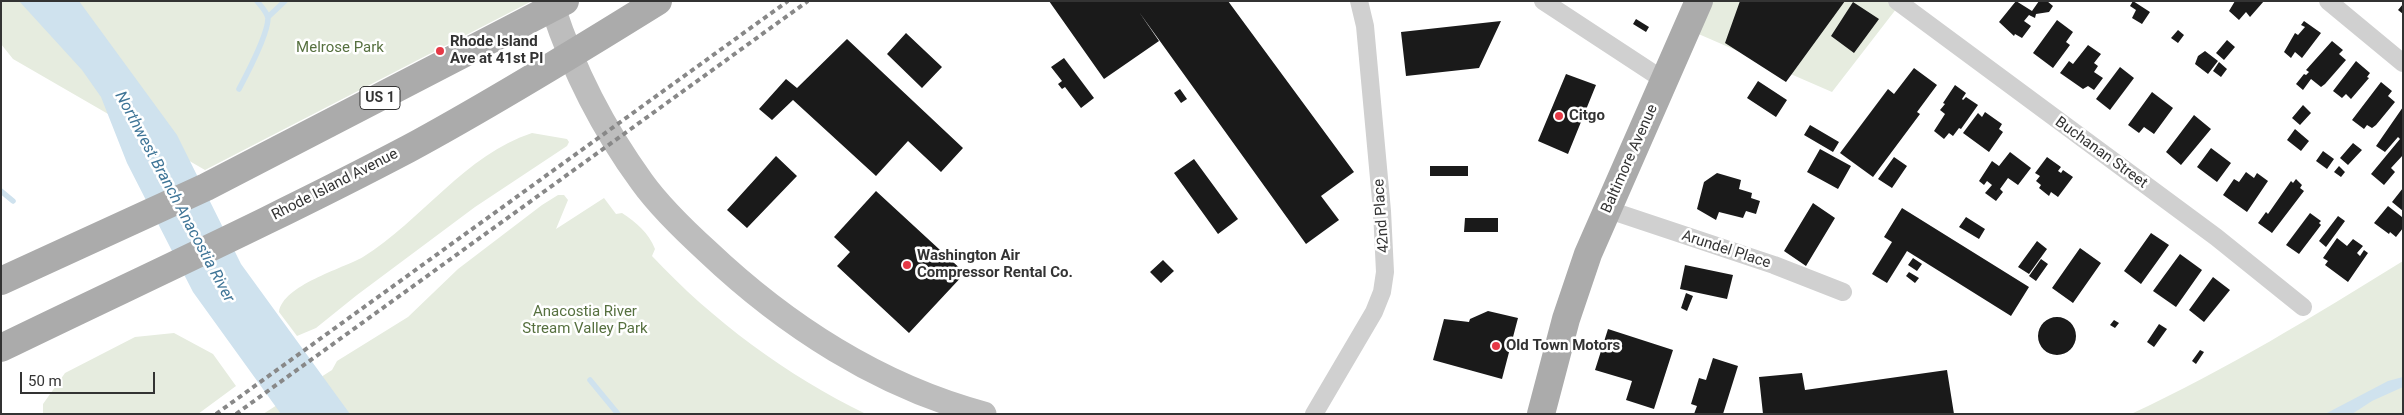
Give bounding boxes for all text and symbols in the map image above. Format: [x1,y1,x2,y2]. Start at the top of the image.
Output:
place label: Rhode Island Ave at 41st Pl [450,33,543,68]
park label: Melrose Park [296,39,384,57]
marker: Rhode Island Ave at 41st Pl [434,45,446,57]
road number: US 1 [360,86,400,110]
water label: Northwest Branch Anacostia River [110,88,238,306]
street label: Baltimore Avenue [1598,102,1662,216]
place label: Citgo [1569,107,1605,125]
marker: Citgo [1553,110,1565,122]
street label: Buchanan Street [2051,113,2151,193]
street label: Rhode Island Avenue [269,145,401,225]
street label: 42nd Place [1370,178,1394,254]
street label: Arundel Place [1679,227,1773,273]
place label: Washington Air Compressor Rental Co. [917,247,1073,282]
marker: Washington Air Compressor Rental Co. [901,259,913,271]
park label: Anacostia River Stream Valley Park [522,303,648,338]
place label: Old Town Motors [1506,337,1620,355]
marker: Old Town Motors [1490,340,1502,352]
scale bar [22,362,158,394]
text: 50 m [28,372,62,390]

